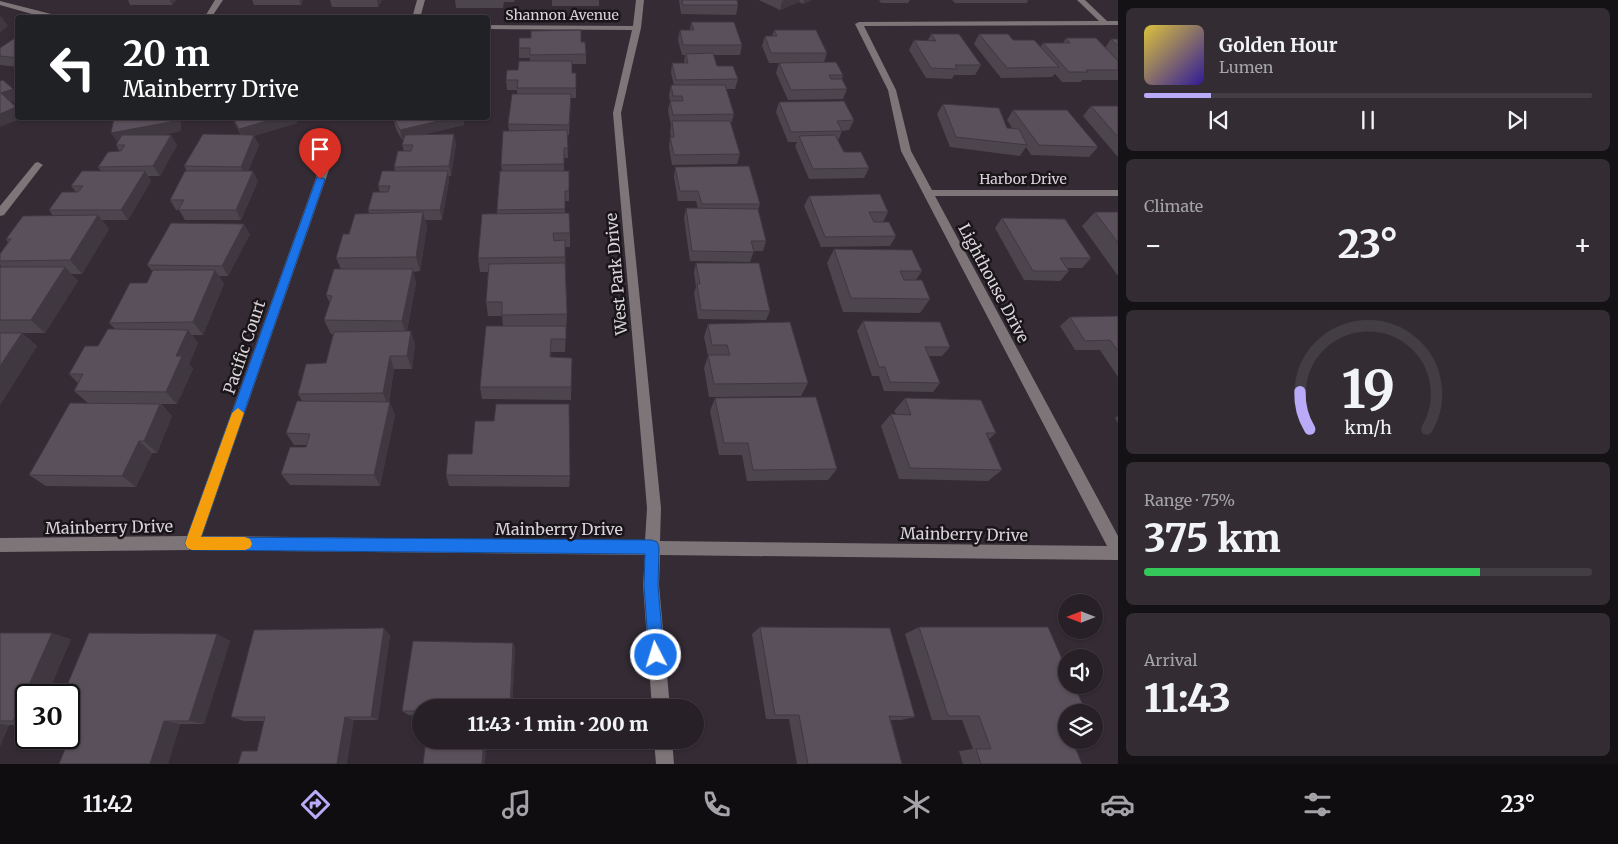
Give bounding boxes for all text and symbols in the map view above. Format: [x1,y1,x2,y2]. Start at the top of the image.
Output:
street label: Shannon Avenue [505,6,619,24]
text: 20 m [123,32,210,76]
text: Golden Hour [1219,33,1338,57]
icon: left [40,35,105,100]
text: Lumen [1219,57,1273,77]
text: Mainberry Drive [123,75,299,103]
icon: previous [1205,106,1233,134]
icon: pause [1354,106,1382,134]
icon: next [1503,106,1531,134]
pin [299,128,341,179]
icon: arrive [306,135,334,163]
street label: Harbor Drive [979,170,1067,188]
text: Climate [1144,196,1203,216]
street label: West Park Drive [601,212,631,337]
street label: Lighthouse Drive [954,220,1034,346]
text: 23° [1338,221,1398,268]
text: − [1144,227,1163,263]
text: + [1573,227,1592,263]
street label: Pacific Court [219,297,270,397]
text: 19 [1341,357,1395,422]
text: km/h [1344,416,1392,439]
text: Range · 75% [1144,490,1235,510]
text: 375 km [1144,515,1281,562]
street label: Mainberry Drive [45,516,173,538]
street label: Mainberry Drive [495,519,623,539]
street label: Mainberry Drive [900,523,1028,545]
north arrow [1058,594,1102,639]
map controls [1058,594,1103,749]
position arrow [629,628,681,680]
button: sound [1058,649,1103,694]
text: Arrival [1144,650,1197,670]
text: 11:43 [1144,675,1231,722]
speed limit sign: 30 [15,684,80,749]
button: layers [1058,704,1103,749]
text: 11:43 · 1 min · 200 m [468,712,648,736]
icon: directions [298,787,333,822]
icon: music [499,787,534,822]
icon: phone [699,787,734,822]
icon: climate [899,787,934,822]
icon: car [1100,787,1135,822]
icon: filters [1300,787,1335,822]
text: 11:42 [83,790,133,818]
text: 23° [1500,790,1535,818]

